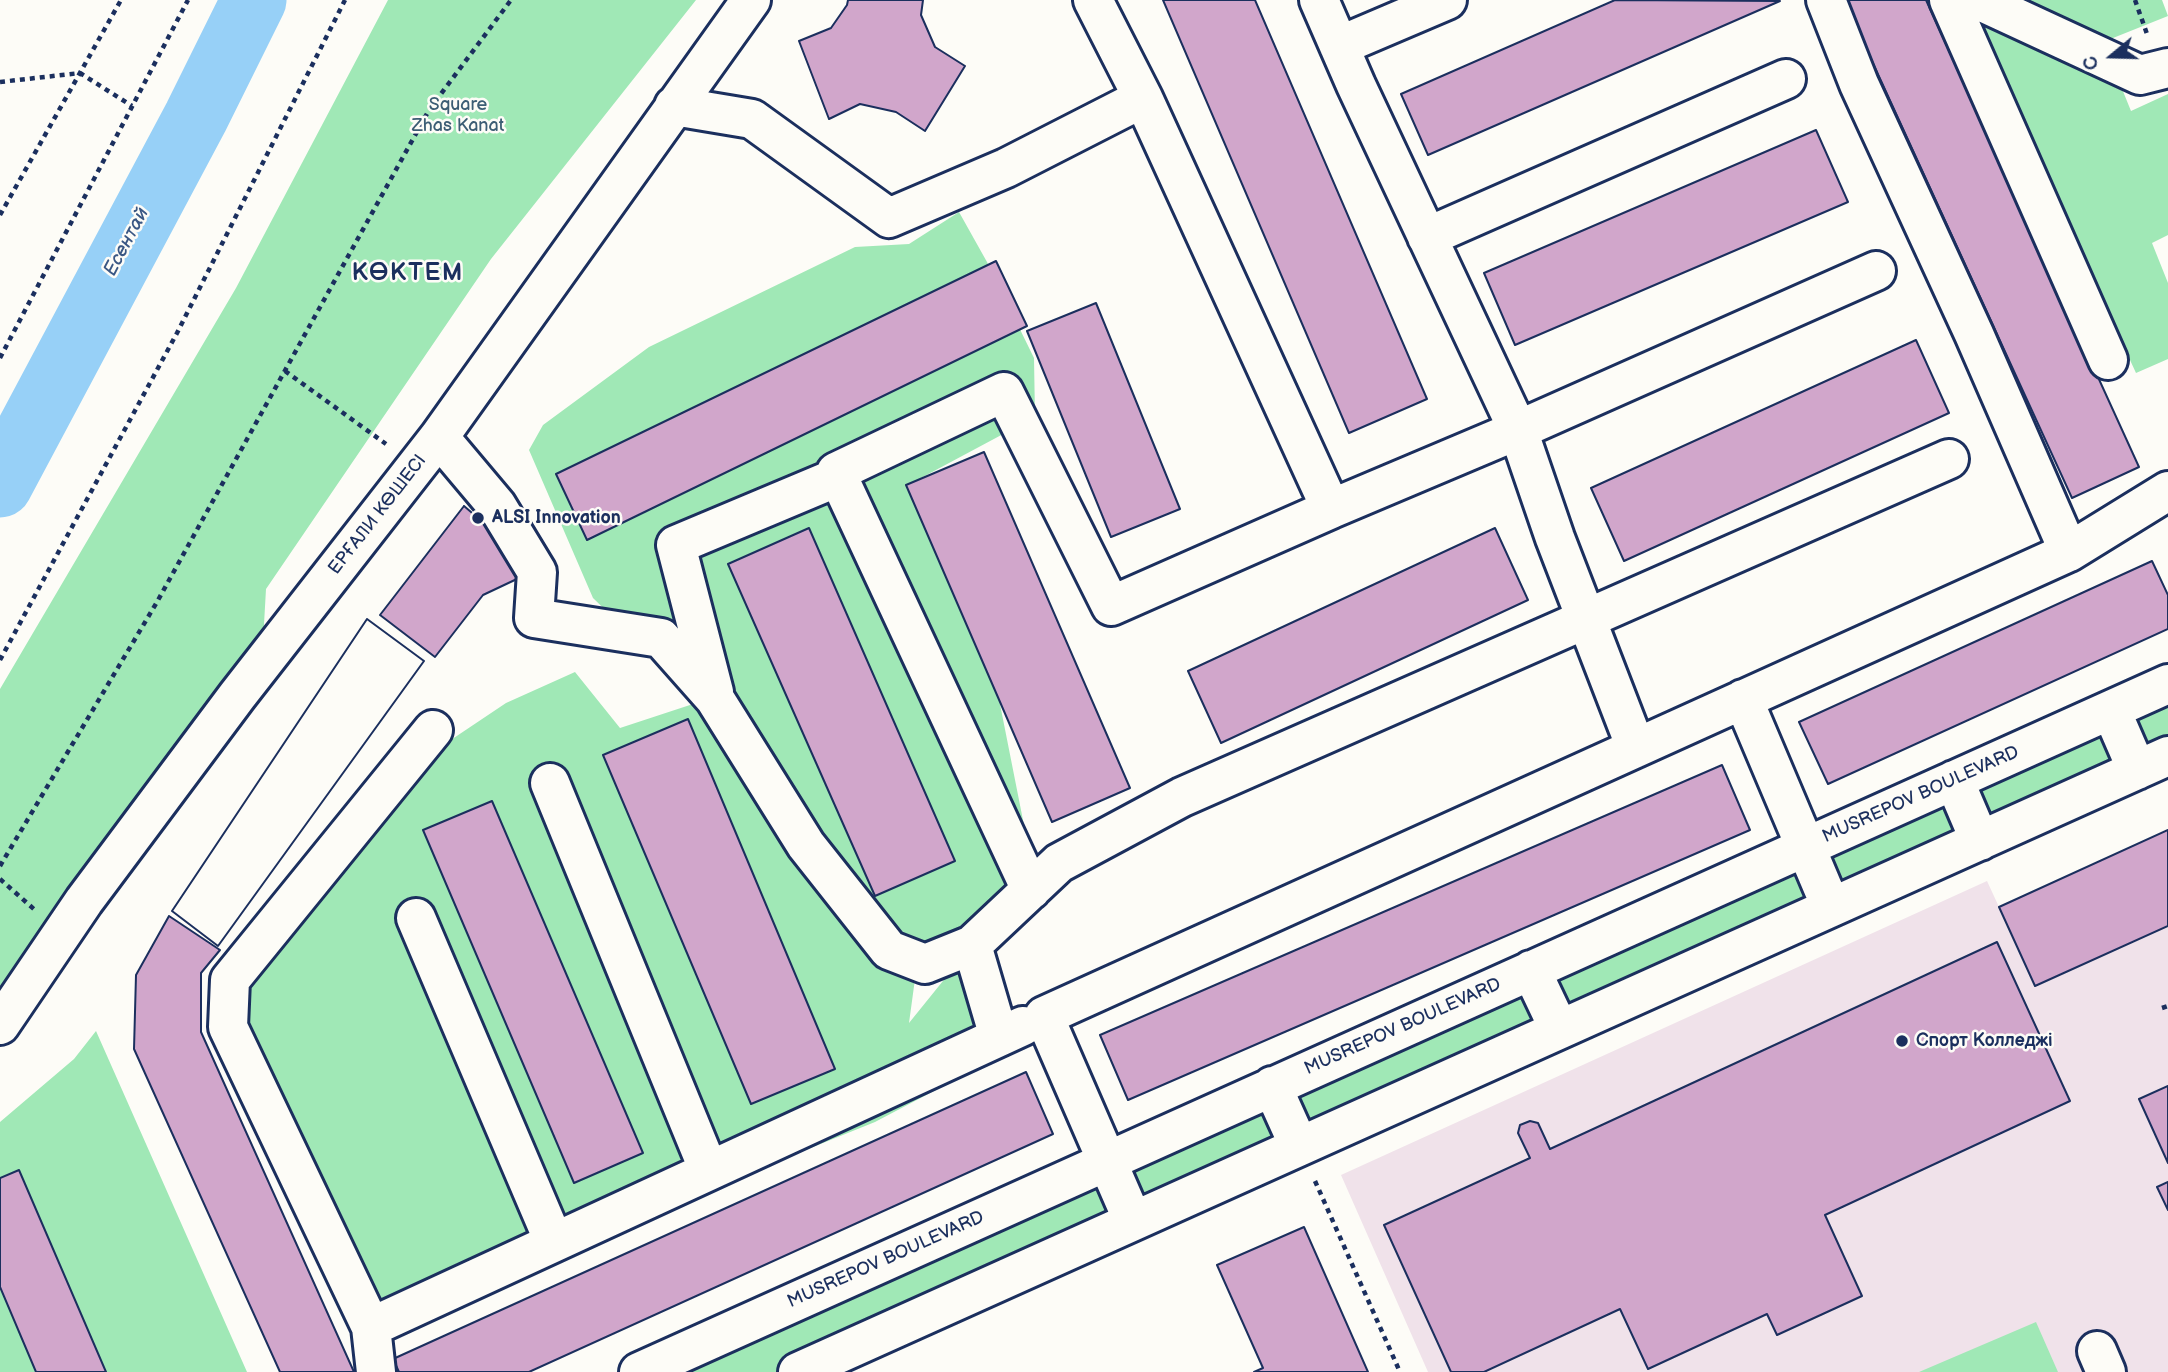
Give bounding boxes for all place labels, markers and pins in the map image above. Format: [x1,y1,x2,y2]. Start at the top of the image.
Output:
place label: ALSI Innovation [492,507,621,529]
marker: ALSI Innovation [470,510,486,526]
place label: Спорт Колледжі [1916,1030,2053,1052]
marker: Спорт Колледжі [1894,1033,1910,1049]

